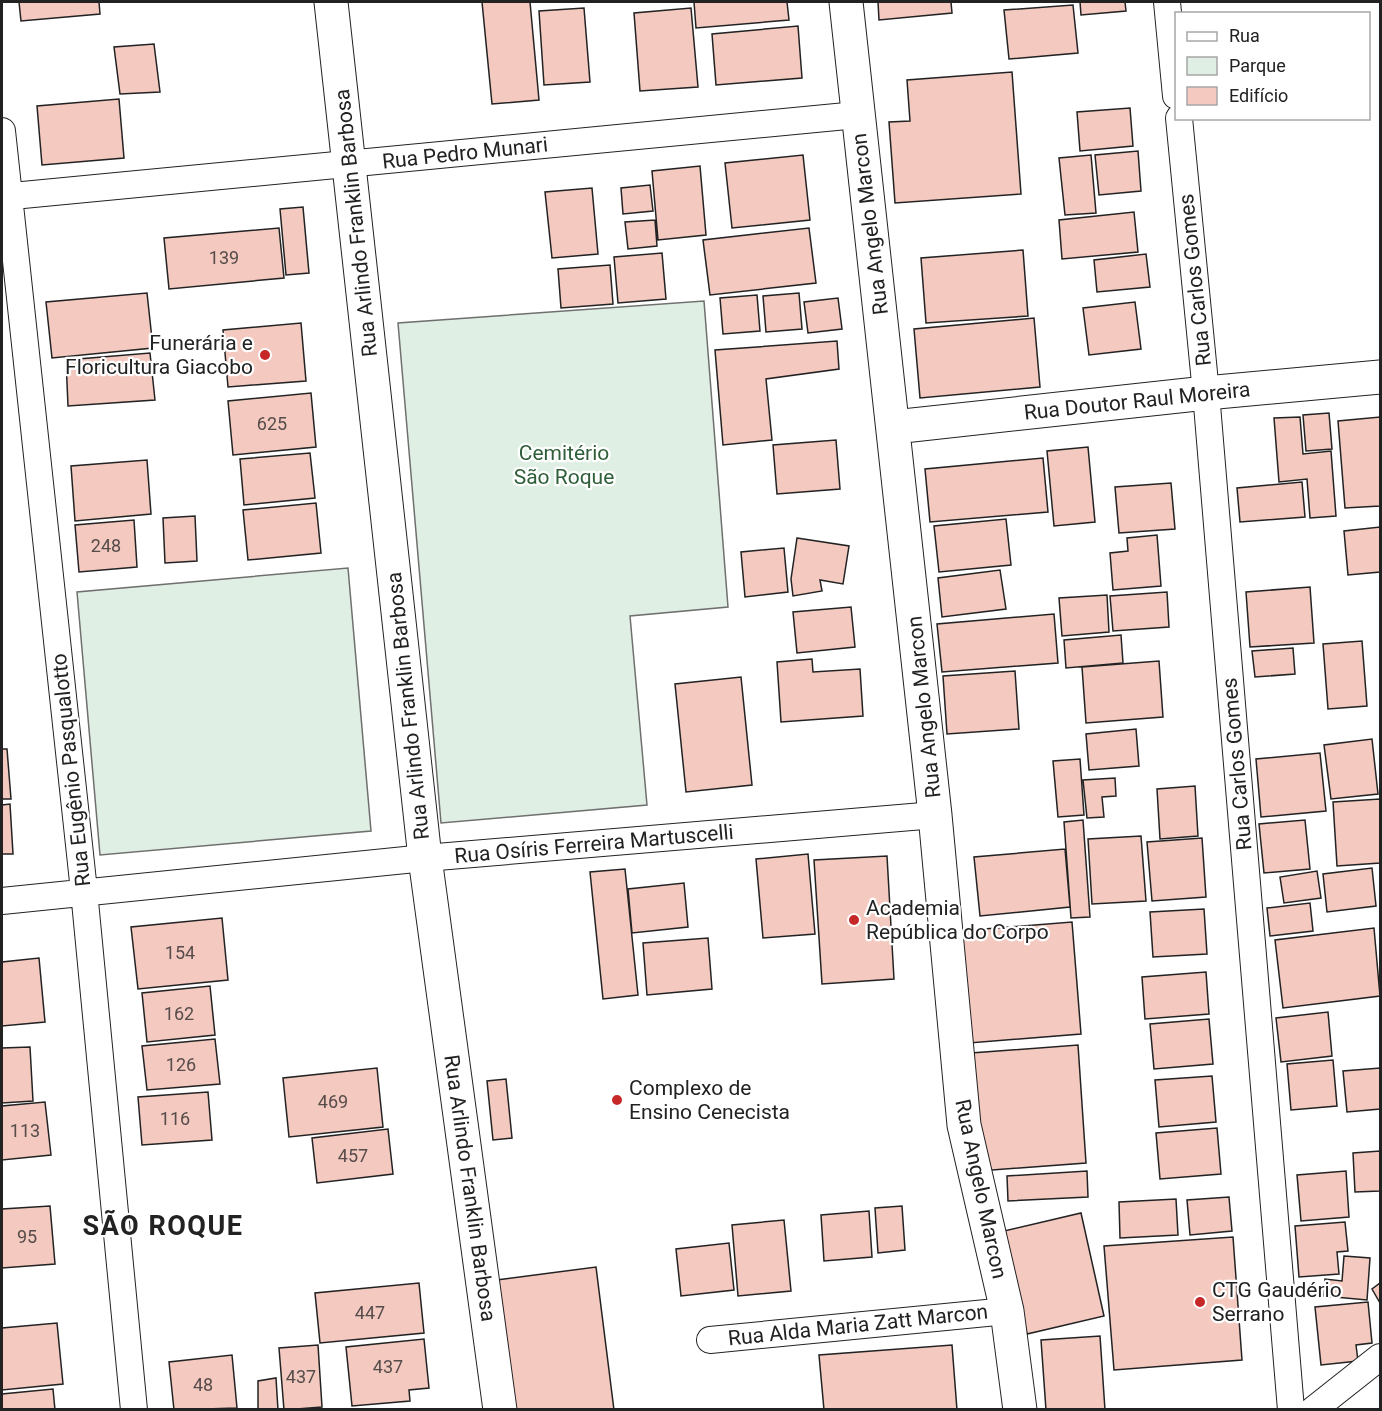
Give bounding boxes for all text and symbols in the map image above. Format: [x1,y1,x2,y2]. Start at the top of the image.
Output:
legend [1175,12,1370,120]
text: Rua [1229,25,1260,46]
text: Parque [1229,55,1286,76]
text: Edifício [1229,85,1288,106]
street label: Rua Arlindo Franklin Barbosa [330,88,382,358]
street label: Rua Pedro Munari [381,132,549,174]
street label: Rua Angelo Marcon [847,132,893,316]
street label: Rua Carlos Gomes [1174,193,1216,367]
house number: 139 [209,247,239,268]
place label: Funerária e Floricultura Giacobo [65,331,253,379]
marker: Funerária e Floricultura Giacobo [258,348,272,362]
street label: Rua Doutor Raul Moreira [1023,377,1251,425]
house number: 625 [257,413,287,434]
park label: Cemitério São Roque [514,441,614,489]
house number: 248 [91,535,121,556]
street label: Rua Arlindo Franklin Barbosa [382,571,434,841]
street label: Rua Angelo Marcon [903,615,945,799]
street label: Rua Eugênio Pasqualotto [47,652,95,888]
street label: Rua Carlos Gomes [1217,677,1257,851]
street label: Rua Osíris Ferreira Martuscelli [453,820,735,868]
place label: Academia República do Corpo [866,896,1049,944]
marker: Academia República do Corpo [847,913,861,927]
house number: 154 [165,942,195,963]
house number: 162 [164,1003,194,1024]
street label: Rua Arlindo Franklin Barbosa [439,1053,501,1323]
house number: 126 [166,1054,196,1075]
place label: Complexo de Ensino Cenecista [629,1076,790,1124]
house number: 469 [318,1091,348,1112]
marker: Complexo de Ensino Cenecista [610,1093,624,1107]
street label: Rua Angelo Marcon [950,1097,1012,1281]
house number: 116 [160,1108,190,1129]
house number: 113 [10,1120,40,1141]
house number: 457 [338,1145,368,1166]
district label: SÃO ROQUE [83,1210,243,1242]
house number: 95 [17,1226,37,1247]
place label: CTG Gaudério Serrano [1212,1278,1342,1326]
marker: CTG Gaudério Serrano [1193,1295,1207,1309]
street label: Rua Alda Maria Zatt Marcon [727,1299,989,1351]
house number: 447 [355,1302,385,1323]
house number: 437 [373,1356,403,1377]
house number: 437 [286,1366,316,1387]
house number: 48 [193,1374,213,1395]

